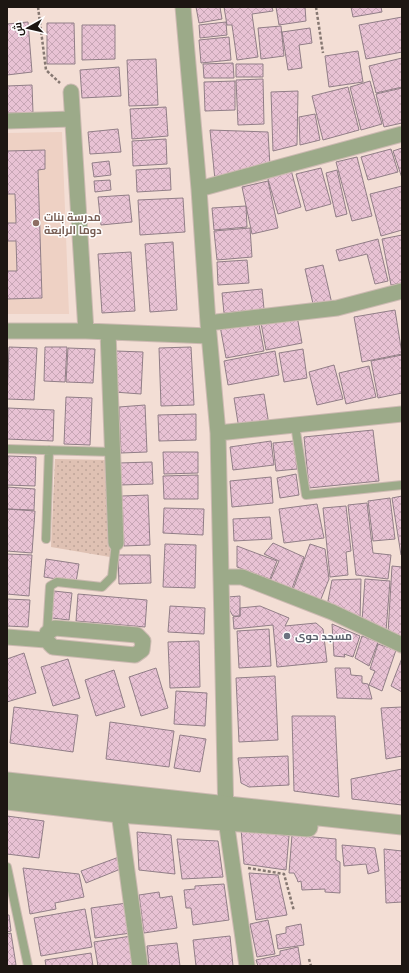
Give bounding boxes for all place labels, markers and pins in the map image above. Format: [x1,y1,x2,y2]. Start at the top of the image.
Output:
place label: مدرسة بنات دوما الرابعة [44,210,102,238]
marker: مدرسة بنات دوما الرابعة [31,218,41,228]
place label: مسجد حوى [295,629,352,644]
marker: مسجد حوى [282,631,292,641]

